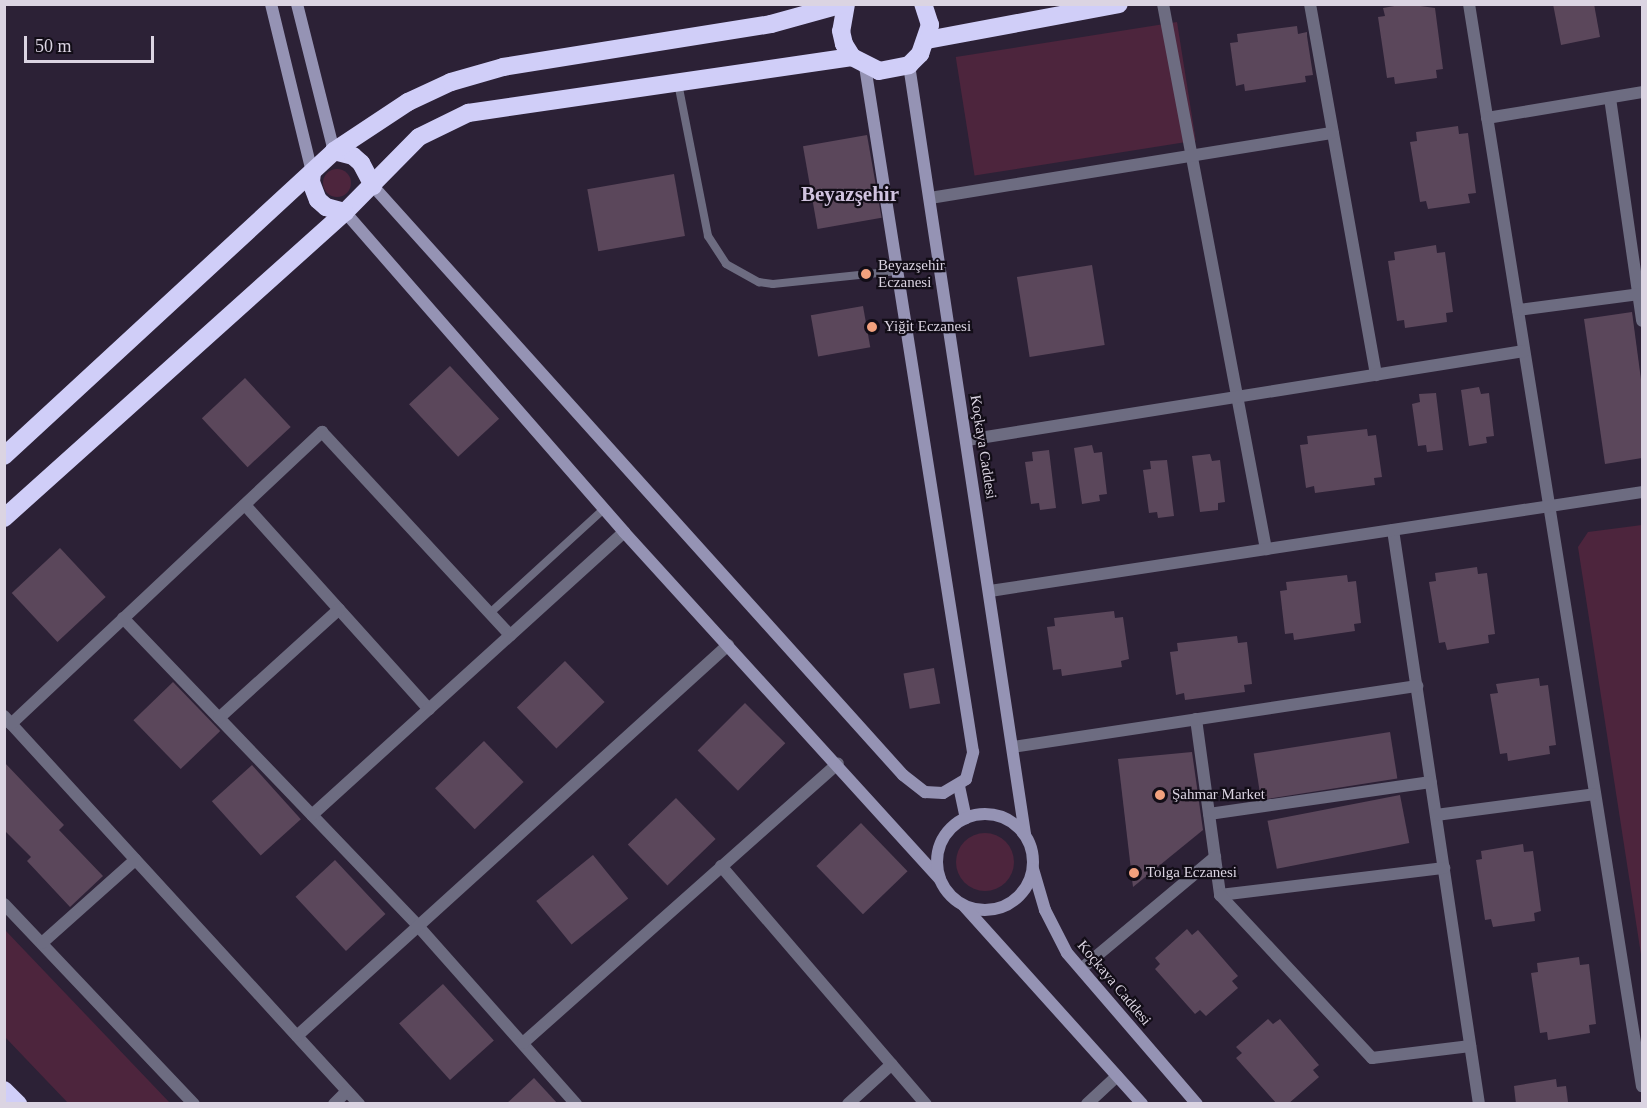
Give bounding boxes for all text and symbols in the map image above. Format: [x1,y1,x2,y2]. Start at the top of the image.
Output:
scale bar [27,24,158,62]
text: 50 m [35,36,72,56]
district label: Beyazşehir [801,181,899,207]
place label: Beyazşehir Eczanesi [878,256,945,291]
marker: Beyazşehir Eczanesi [859,267,873,281]
place label: Yiğit Eczanesi [884,318,971,336]
marker: Yiğit Eczanesi [865,320,879,334]
street label: Koçkaya Caddesi [966,394,1000,500]
place label: Şahmar Market [1172,786,1265,804]
marker: Şahmar Market [1153,788,1167,802]
place label: Tolga Eczanesi [1146,864,1237,882]
marker: Tolga Eczanesi [1127,866,1141,880]
street label: Koçkaya Caddesi [1073,937,1155,1029]

